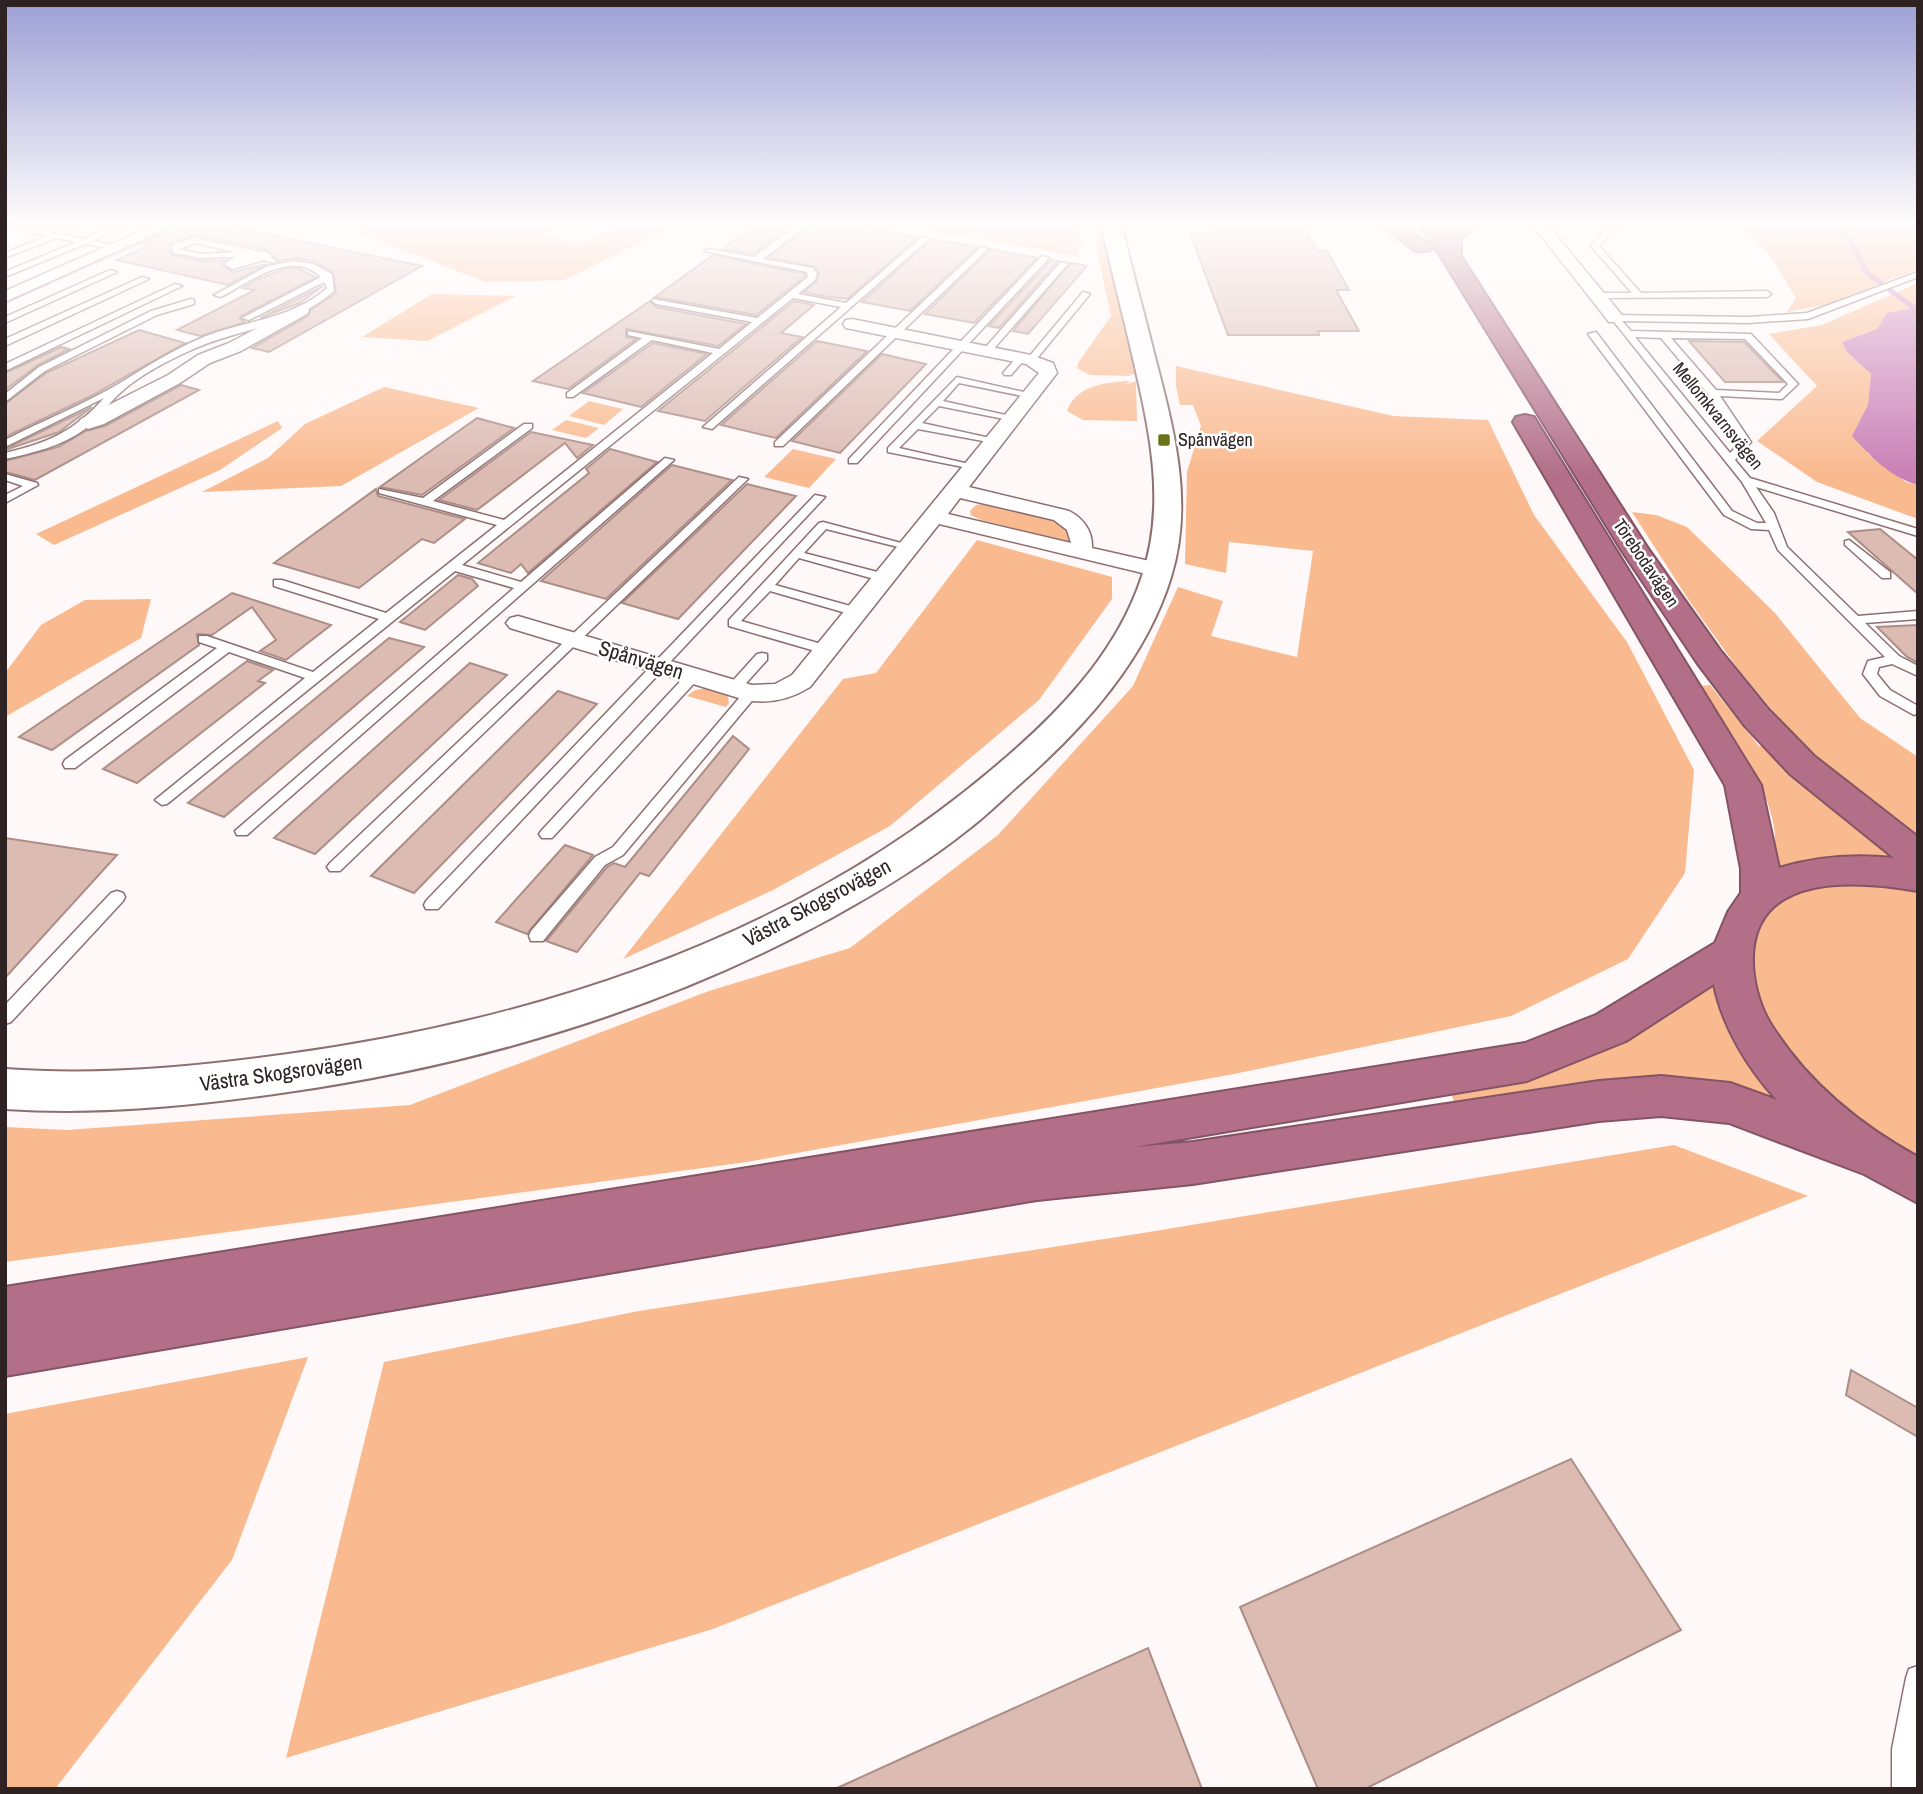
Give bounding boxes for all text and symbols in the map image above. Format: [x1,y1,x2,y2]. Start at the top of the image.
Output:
street label: Mellomkvarnsvägen [1667,357,1769,475]
place label: Spånvägen [1178,427,1253,452]
marker: Spånvägen [1156,432,1172,448]
street label: Törebodavägen [1608,514,1685,612]
street label: Spånvägen [595,633,687,686]
street label: Västra Skogsrovägen [738,851,896,954]
street label: Västra Skogsrovägen [198,1047,364,1098]

